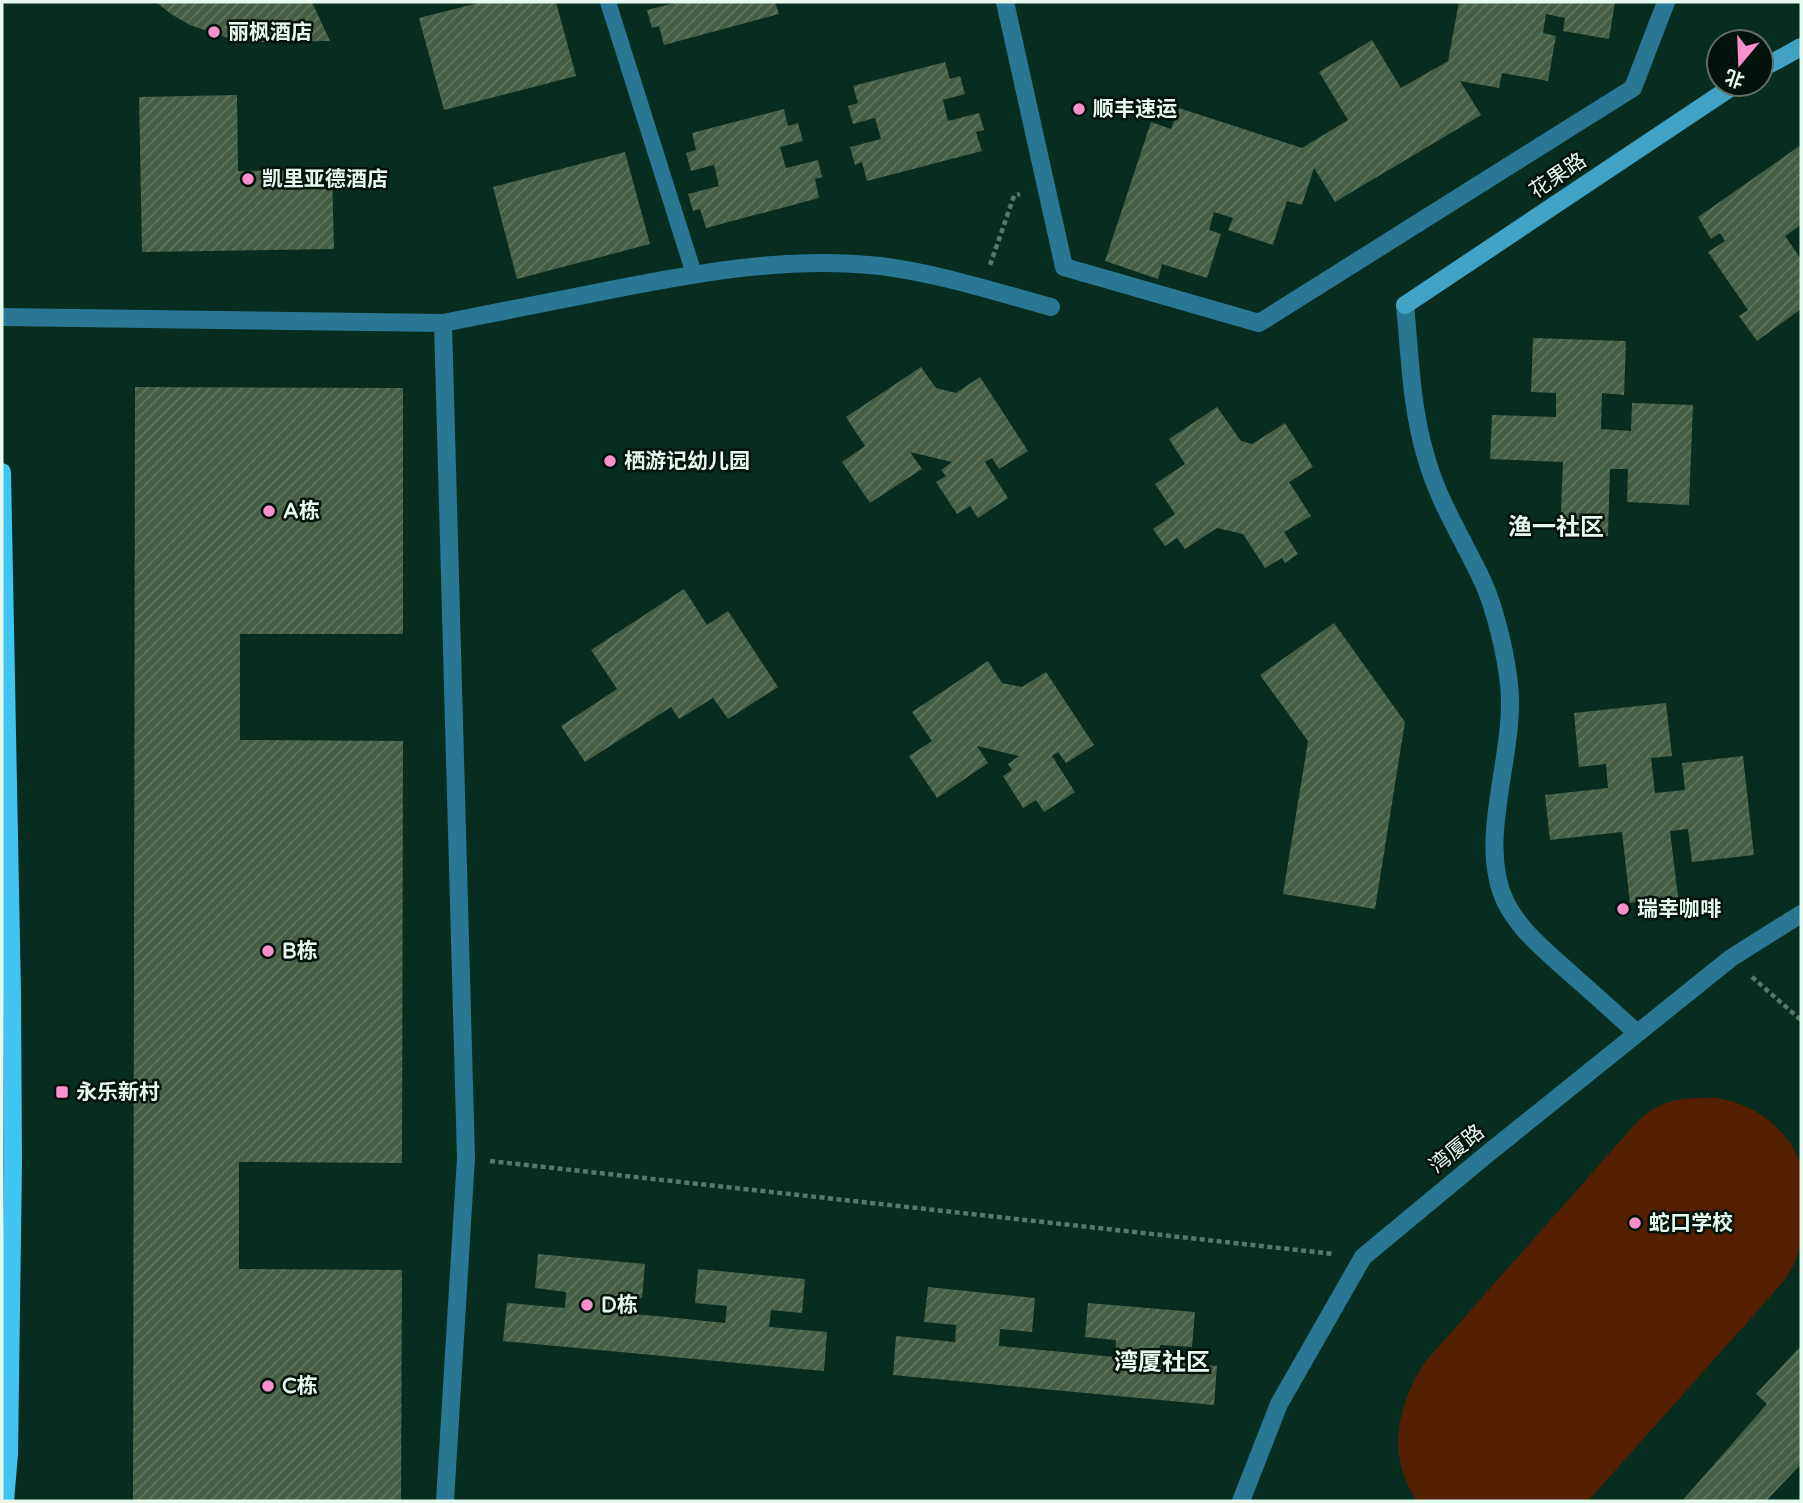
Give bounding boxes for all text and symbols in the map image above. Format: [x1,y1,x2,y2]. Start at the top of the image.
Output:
place label: 丽枫酒店 [228,20,312,45]
marker: 丽枫酒店 [206,24,222,40]
north arrow [1705,28,1775,98]
text: 北 [1722,65,1747,92]
place label: 顺丰速运 [1093,97,1177,122]
marker: 顺丰速运 [1071,101,1087,117]
street label: 花果路 [1525,148,1591,204]
place label: 凯里亚德酒店 [262,167,388,192]
marker: 凯里亚德酒店 [240,171,256,187]
place label: 栖游记幼儿园 [624,449,750,474]
marker: 栖游记幼儿园 [602,453,618,469]
place label: A栋 [283,499,320,524]
marker: A栋 [261,503,277,519]
district label: 渔一社区 [1508,513,1604,542]
place label: 瑞幸咖啡 [1637,897,1721,922]
marker: 瑞幸咖啡 [1615,901,1631,917]
place label: B栋 [282,939,318,964]
marker: B栋 [260,943,276,959]
place label: 永乐新村 [76,1080,160,1105]
marker: 永乐新村 [54,1084,70,1100]
street label: 湾厦路 [1425,1119,1489,1179]
place label: 蛇口学校 [1649,1211,1733,1236]
marker: 蛇口学校 [1627,1215,1643,1231]
place label: D栋 [601,1293,638,1318]
marker: D栋 [579,1297,595,1313]
district label: 湾厦社区 [1114,1348,1210,1377]
place label: C栋 [282,1374,318,1399]
marker: C栋 [260,1378,276,1394]

